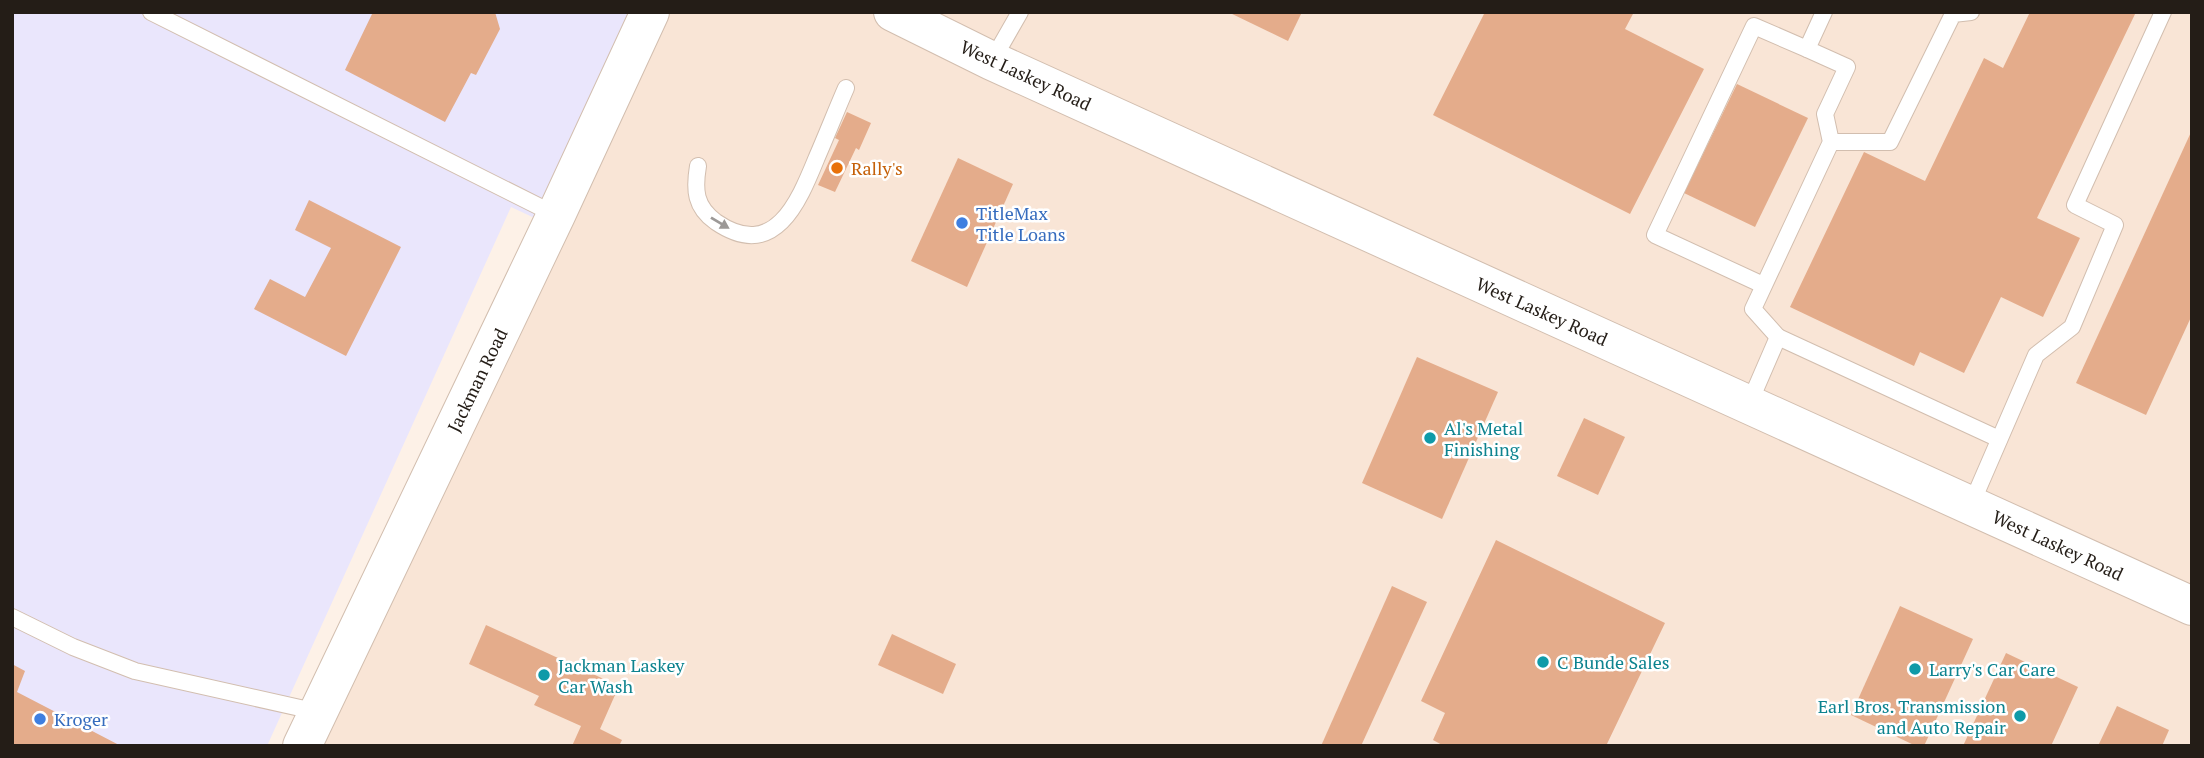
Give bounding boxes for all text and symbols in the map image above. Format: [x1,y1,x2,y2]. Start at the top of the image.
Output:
street label: West Laskey Road [957,34,1095,116]
place label: Rally's [851,156,903,180]
marker: Rally's [829,160,845,176]
place label: TitleMax Title Loans [976,201,1066,246]
marker: TitleMax Title Loans [954,215,970,231]
one-way arrow [710,216,730,229]
street label: West Laskey Road [1472,271,1612,351]
street label: Jackman Road [441,324,513,436]
place label: Al's Metal Finishing [1444,416,1523,461]
marker: Al's Metal Finishing [1422,430,1438,446]
street label: West Laskey Road [1989,504,2127,586]
place label: C Bunde Sales [1557,650,1669,674]
place label: Jackman Laskey Car Wash [558,653,685,698]
marker: C Bunde Sales [1535,654,1551,670]
place label: Larry's Car Care [1929,657,2055,681]
marker: Larry's Car Care [1907,661,1923,677]
marker: Jackman Laskey Car Wash [536,667,552,683]
place label: Earl Bros. Transmission and Auto Repair [1818,694,2006,739]
place label: Kroger [54,707,108,731]
marker: Earl Bros. Transmission and Auto Repair [2012,708,2028,724]
marker: Kroger [32,711,48,727]

